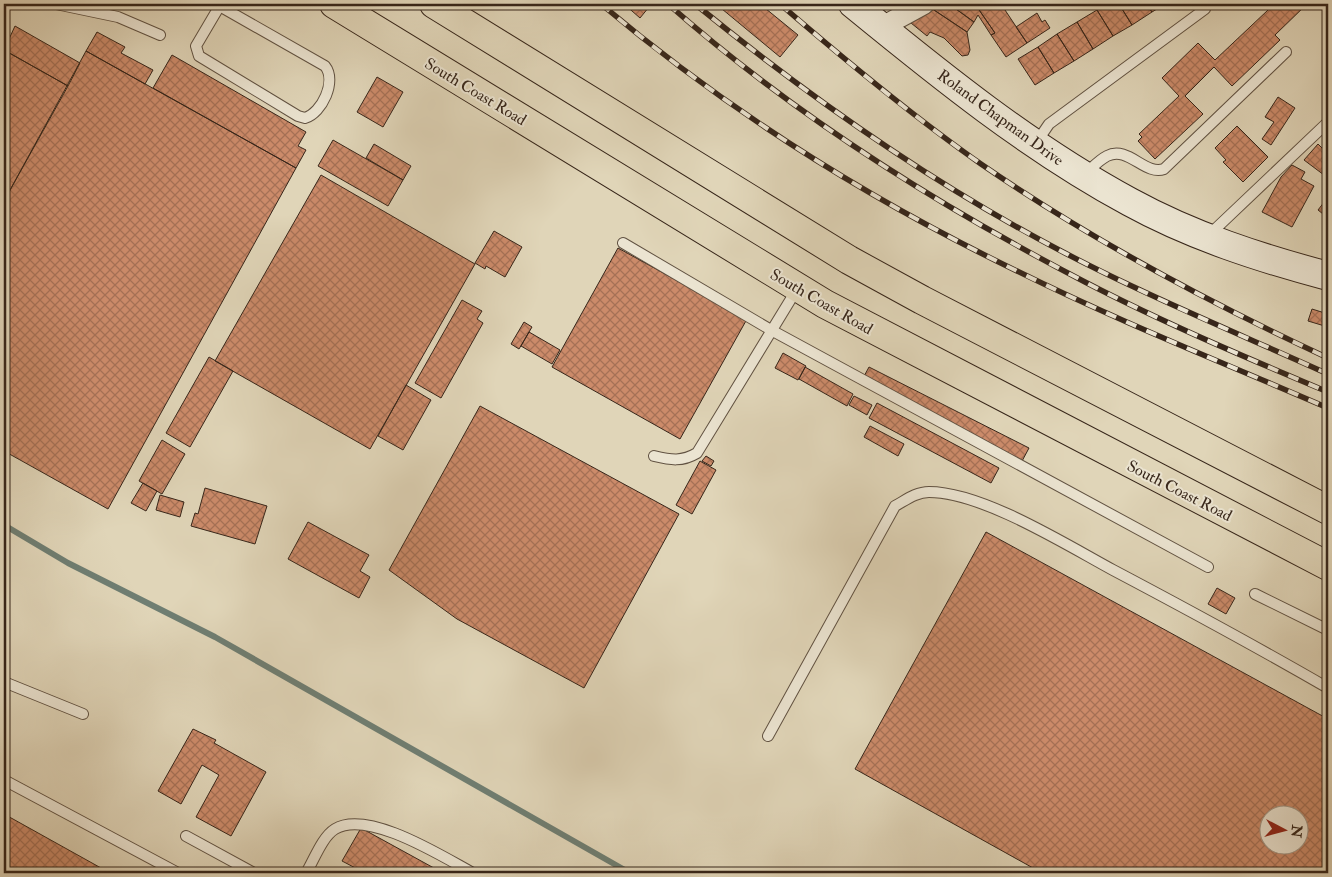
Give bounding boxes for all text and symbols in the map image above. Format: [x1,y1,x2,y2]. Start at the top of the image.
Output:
street label: South Coast Road [421,54,530,130]
street label: Roland Chapman Drive [933,65,1068,171]
street label: South Coast Road [767,264,877,339]
street label: South Coast Road [1124,456,1236,526]
north arrow [1260,804,1310,854]
text: N [1287,823,1306,839]

